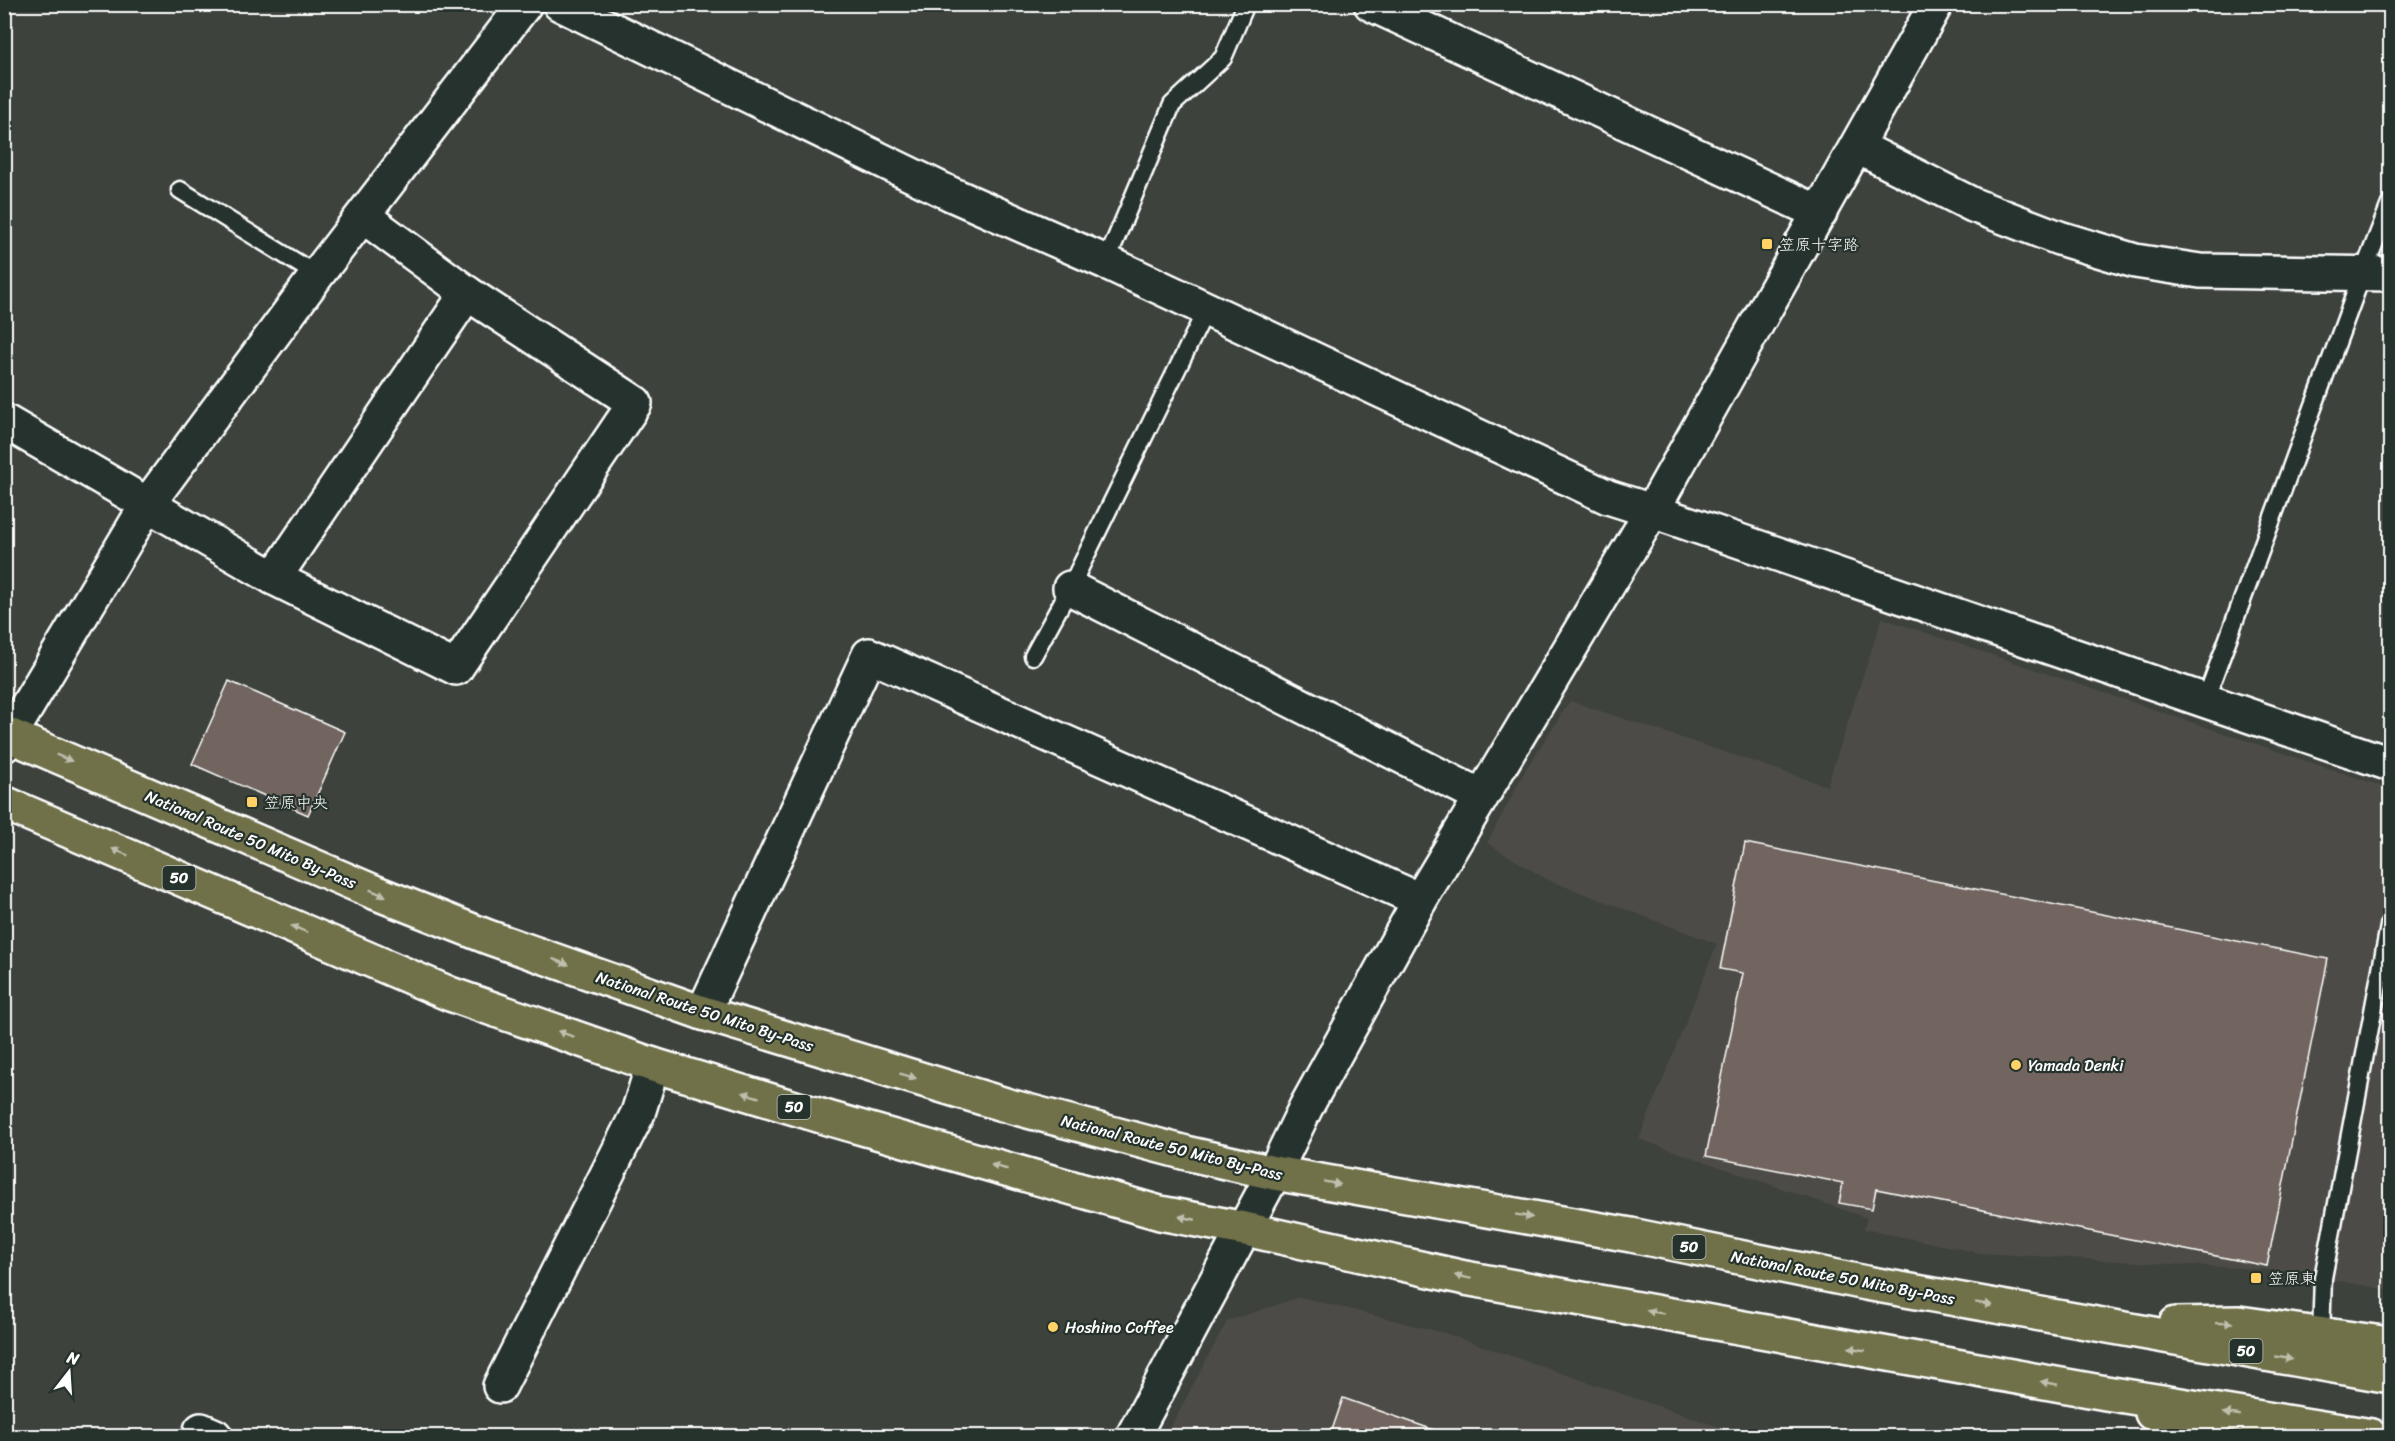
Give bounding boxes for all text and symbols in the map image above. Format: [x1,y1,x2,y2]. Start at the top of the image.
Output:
place label: 笠原十字路 [1779,230,1859,259]
marker: 笠原十字路 [1760,237,1774,251]
one-way arrow [55,754,73,764]
street label: National Route 50 Mito By-Pass [143,786,359,892]
place label: 笠原中央 [264,788,328,817]
marker: 笠原中央 [245,795,259,809]
one-way arrow [111,847,129,857]
road number: 50 [162,866,195,890]
one-way arrow [370,888,388,898]
one-way arrow [290,924,308,934]
one-way arrow [552,958,570,968]
street label: National Route 50 Mito By-Pass [592,963,818,1061]
one-way arrow [557,1029,575,1039]
place label: Yamada Denki [2028,1051,2124,1080]
marker: Yamada Denki [2009,1058,2023,1072]
one-way arrow [899,1072,917,1081]
one-way arrow [742,1090,760,1099]
road number: 50 [778,1095,810,1119]
street label: National Route 50 Mito By-Pass [1058,1106,1286,1189]
one-way arrow [990,1162,1008,1171]
one-way arrow [1323,1179,1342,1188]
one-way arrow [1515,1212,1534,1221]
one-way arrow [1177,1213,1196,1222]
road number: 50 [1672,1235,1706,1259]
street label: National Route 50 Mito By-Pass [1729,1242,1958,1314]
place label: 笠原東 [2268,1264,2316,1293]
marker: 笠原東 [2249,1271,2263,1285]
one-way arrow [1454,1272,1472,1282]
one-way arrow [1974,1300,1993,1309]
one-way arrow [1645,1307,1664,1316]
place label: Hoshino Coffee [1065,1313,1174,1342]
one-way arrow [2214,1318,2233,1328]
marker: Hoshino Coffee [1046,1320,1060,1334]
road number: 50 [2230,1339,2262,1363]
north arrow [39,1342,99,1402]
text: N [63,1342,84,1374]
one-way arrow [1847,1344,1866,1353]
one-way arrow [2275,1353,2294,1362]
one-way arrow [2039,1378,2058,1387]
one-way arrow [2222,1409,2241,1418]

